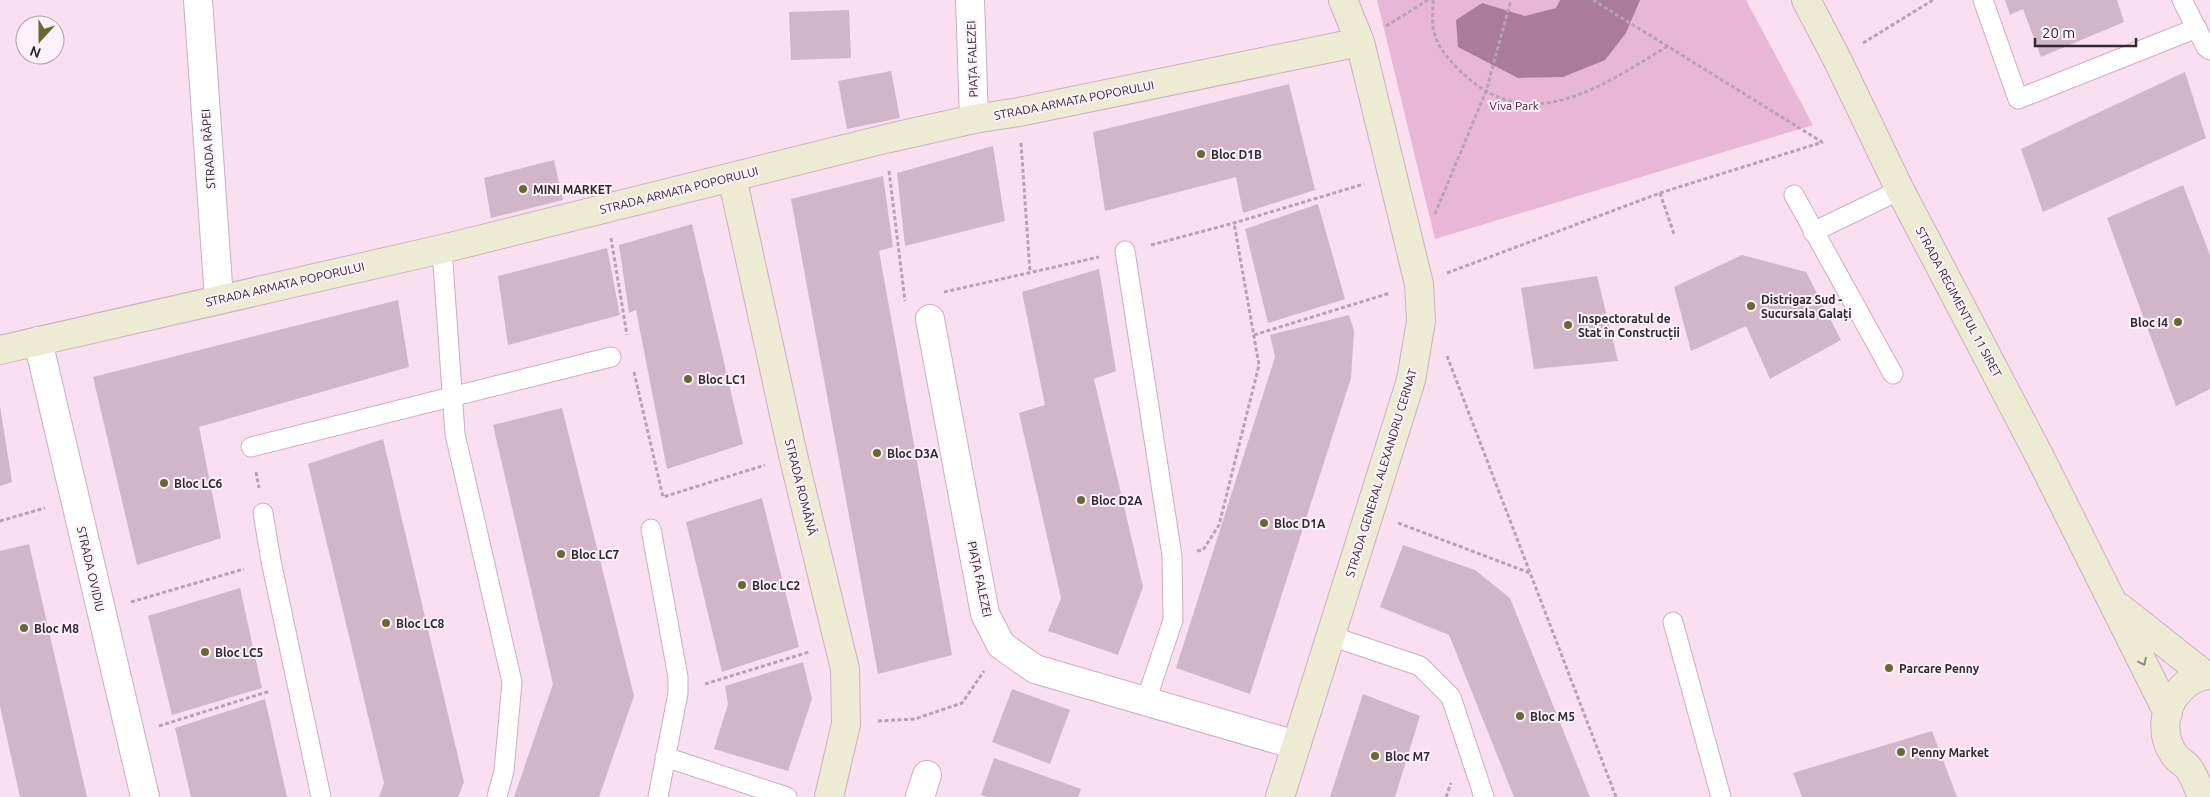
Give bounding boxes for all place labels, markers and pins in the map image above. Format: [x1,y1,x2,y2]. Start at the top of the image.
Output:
marker: Bloc D1B [1195,148,1207,160]
place label: Bloc D1B [1211,148,1262,161]
marker: MINI MARKET [517,183,529,195]
place label: MINI MARKET [533,183,612,196]
place label: Distrigaz Sud - Sucursala Galați [1761,293,1852,321]
marker: Distrigaz Sud - Sucursala Galați [1745,300,1757,312]
place label: Inspectoratul de Stat în Construcții [1578,312,1680,340]
place label: Bloc I4 [2130,316,2168,329]
marker: Bloc I4 [2172,316,2184,328]
marker: Inspectoratul de Stat în Construcții [1562,319,1574,331]
marker: Bloc LC1 [682,373,694,385]
place label: Bloc LC1 [698,373,746,386]
marker: Bloc D3A [871,447,883,459]
place label: Bloc D3A [887,447,939,460]
marker: Bloc LC6 [158,477,170,489]
place label: Bloc LC6 [174,477,223,490]
marker: Bloc D2A [1075,494,1087,506]
place label: Bloc D2A [1091,494,1143,507]
marker: Bloc D1A [1258,517,1270,529]
place label: Bloc D1A [1274,517,1326,530]
marker: Bloc LC7 [555,548,567,560]
place label: Bloc LC7 [571,548,620,561]
marker: Bloc LC2 [736,579,748,591]
place label: Bloc LC2 [752,579,801,592]
marker: Bloc LC8 [380,617,392,629]
place label: Bloc LC8 [396,617,445,630]
marker: Bloc M8 [18,622,30,634]
place label: Bloc M8 [34,622,79,635]
marker: Bloc LC5 [199,646,211,658]
place label: Bloc LC5 [215,646,264,659]
marker: Parcare Penny [1883,662,1895,674]
place label: Parcare Penny [1899,662,1980,675]
marker: Bloc M5 [1514,710,1526,722]
place label: Bloc M5 [1530,710,1575,723]
marker: Penny Market [1895,746,1907,758]
place label: Penny Market [1911,746,1989,759]
marker: Bloc M7 [1369,750,1381,762]
place label: Bloc M7 [1385,750,1430,763]

